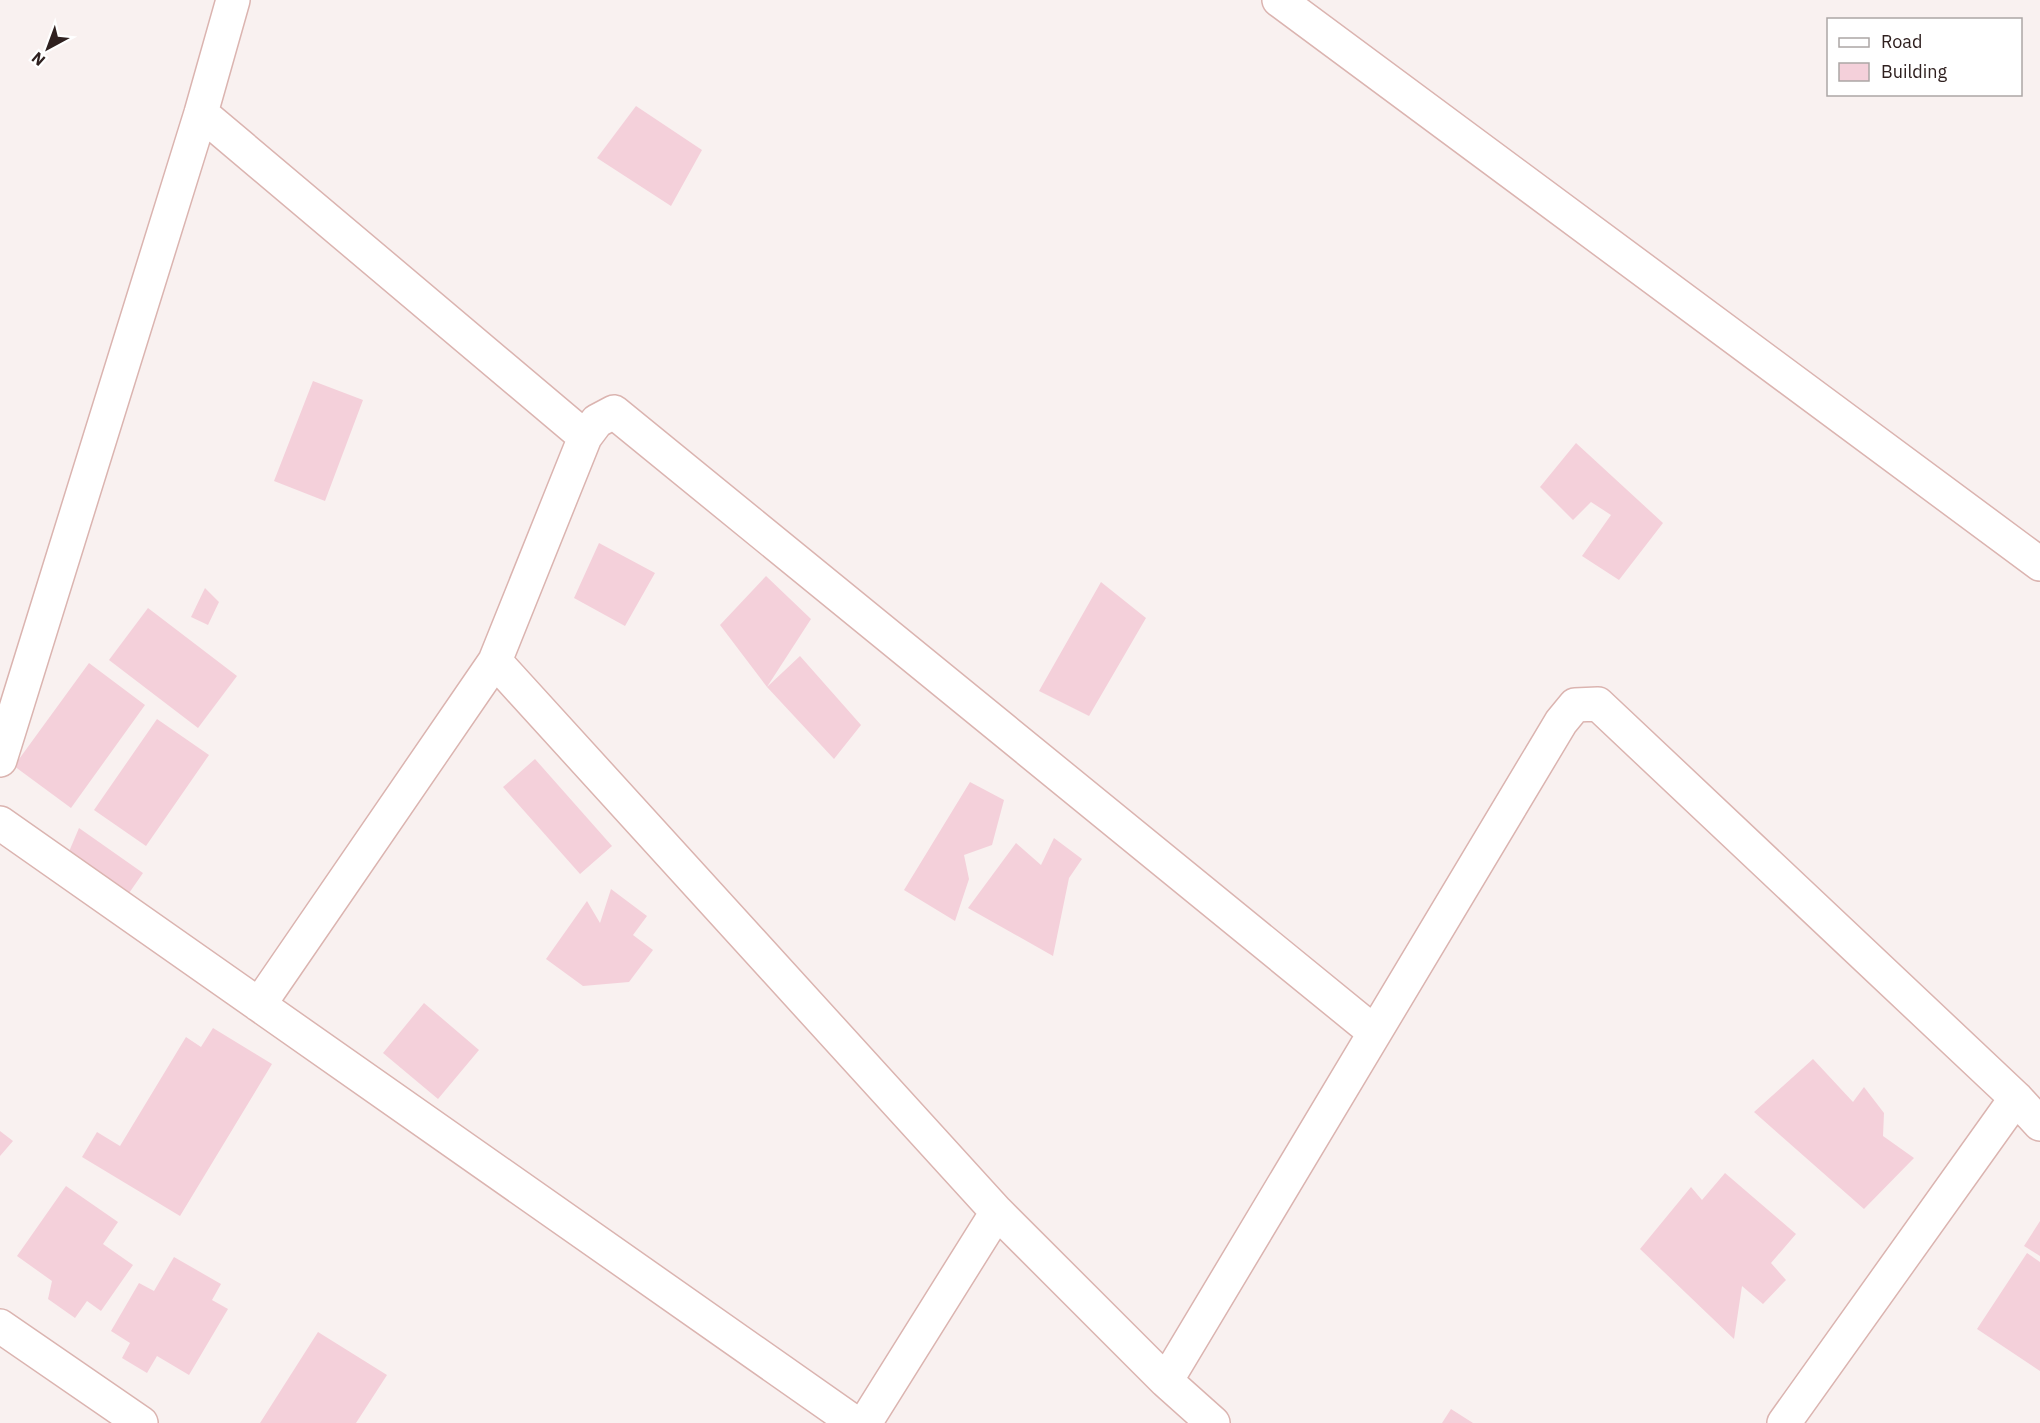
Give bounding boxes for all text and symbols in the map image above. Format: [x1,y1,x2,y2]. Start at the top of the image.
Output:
north arrow [18,18,78,78]
legend [1827,18,2022,96]
text: Road [1881,30,1922,53]
text: N [27,48,49,71]
text: Building [1881,60,1948,83]

